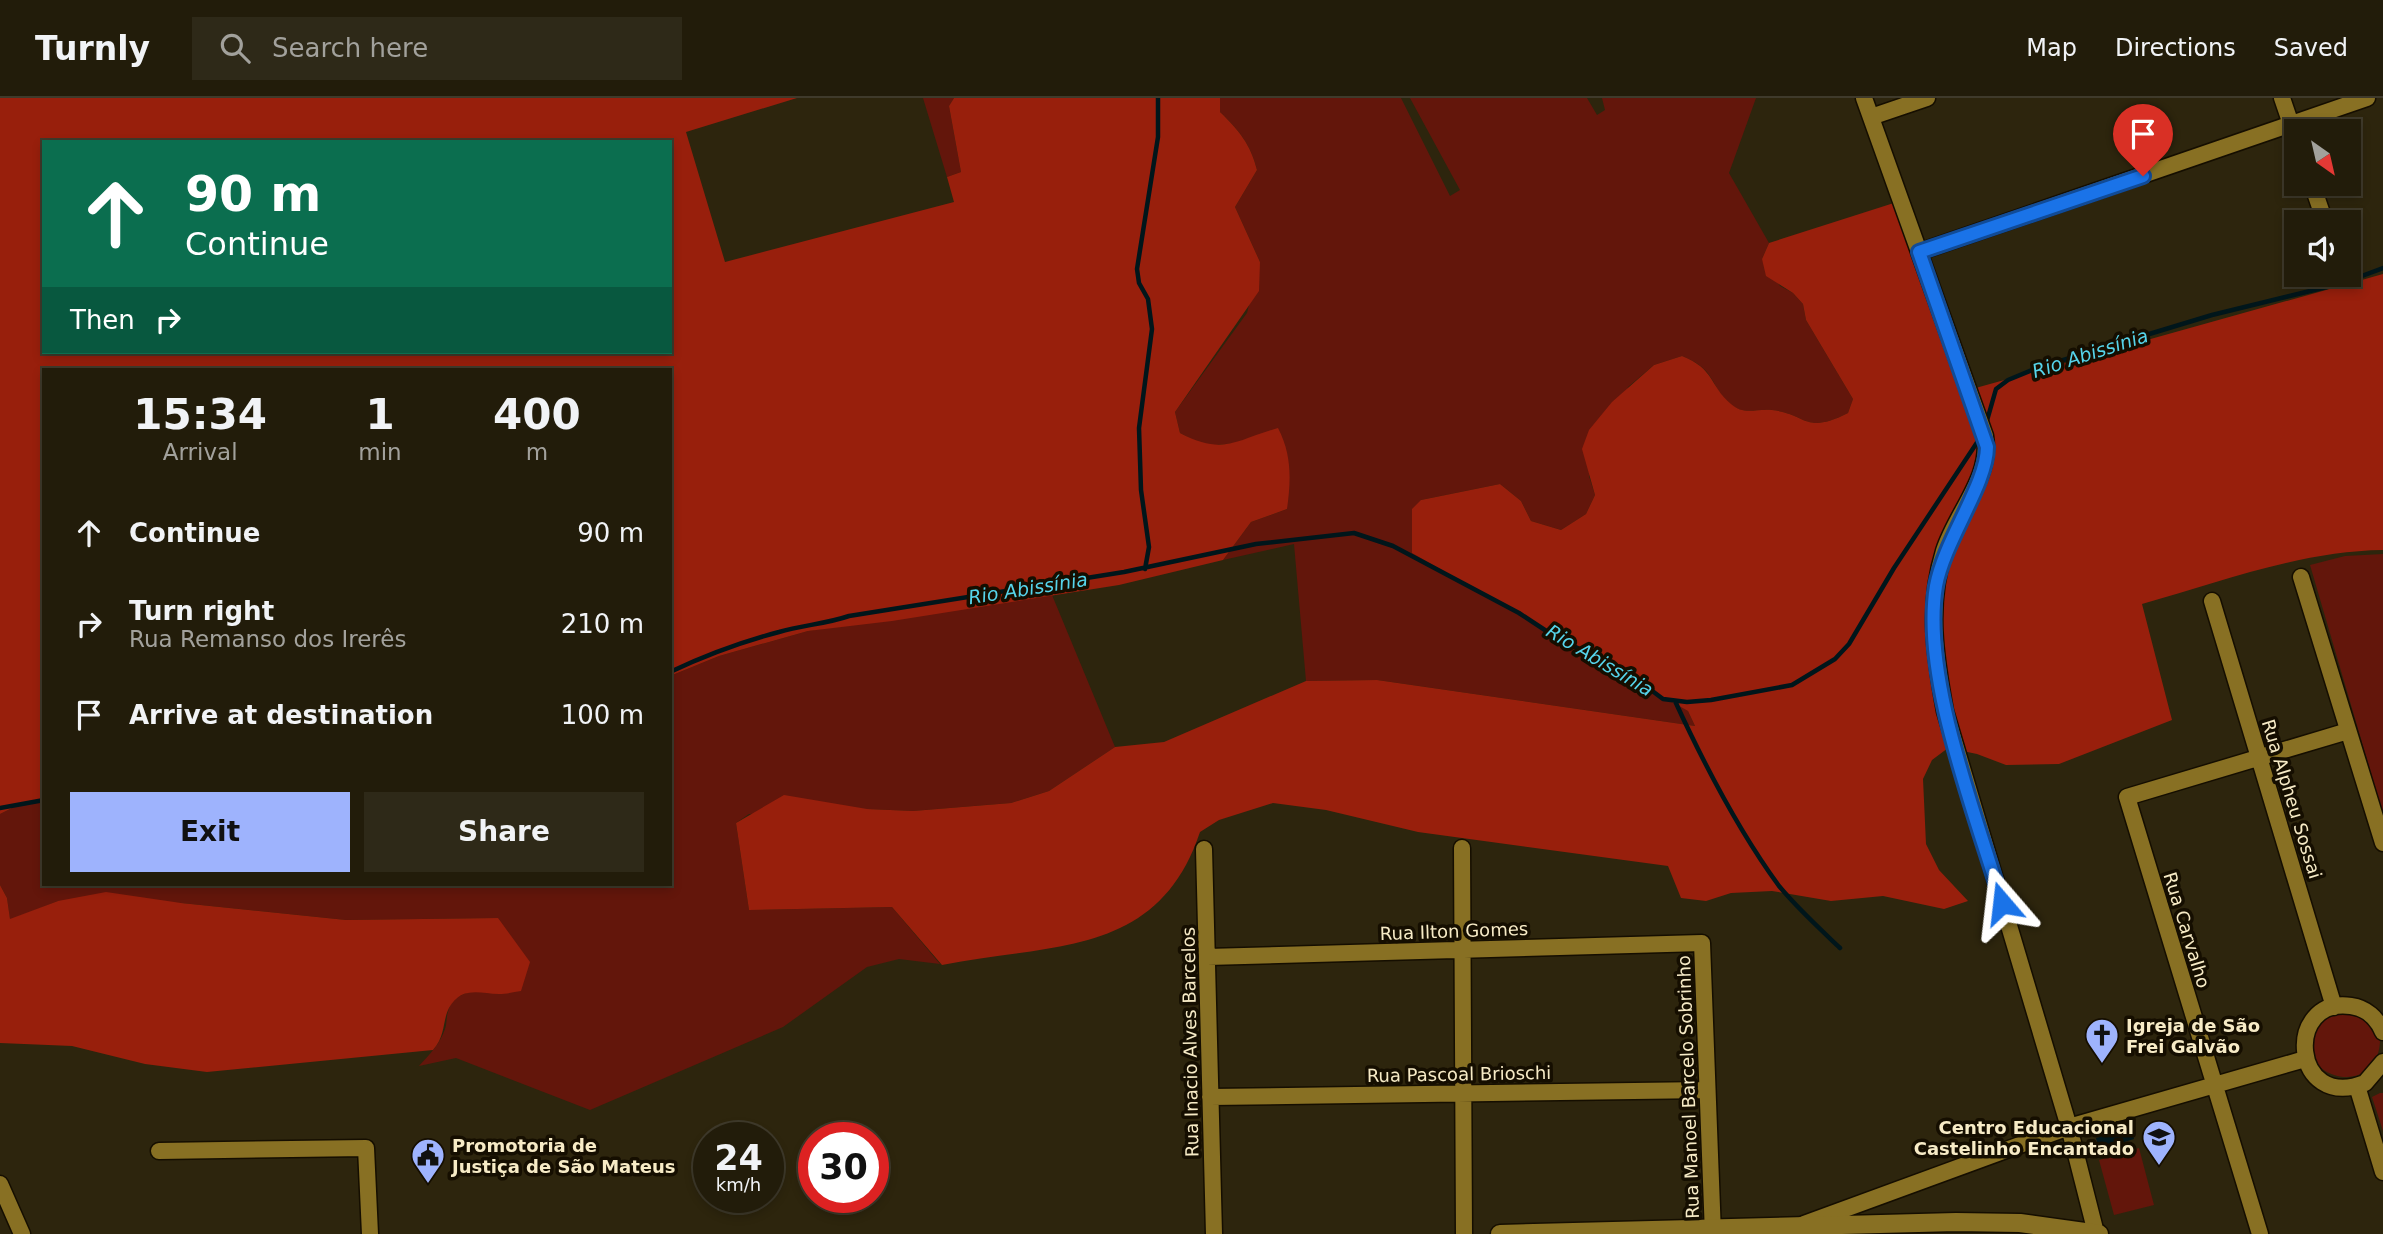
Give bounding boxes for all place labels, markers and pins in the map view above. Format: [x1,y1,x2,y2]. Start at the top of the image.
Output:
pin [2113,104,2173,176]
place label: Igreja de São Frei Galvão [2126,1015,2260,1057]
church icon: Igreja de São Frei Galvão [2083,1016,2121,1065]
place label: Centro Educacional Castelinho Encantado [1914,1117,2134,1159]
school or university icon: Centro Educacional Castelinho Encantado [2140,1118,2178,1167]
place label: Promotoria de Justiça de São Mateus [450,1135,676,1177]
public building icon: Promotoria de Justiça de São Mateus [409,1136,447,1185]

